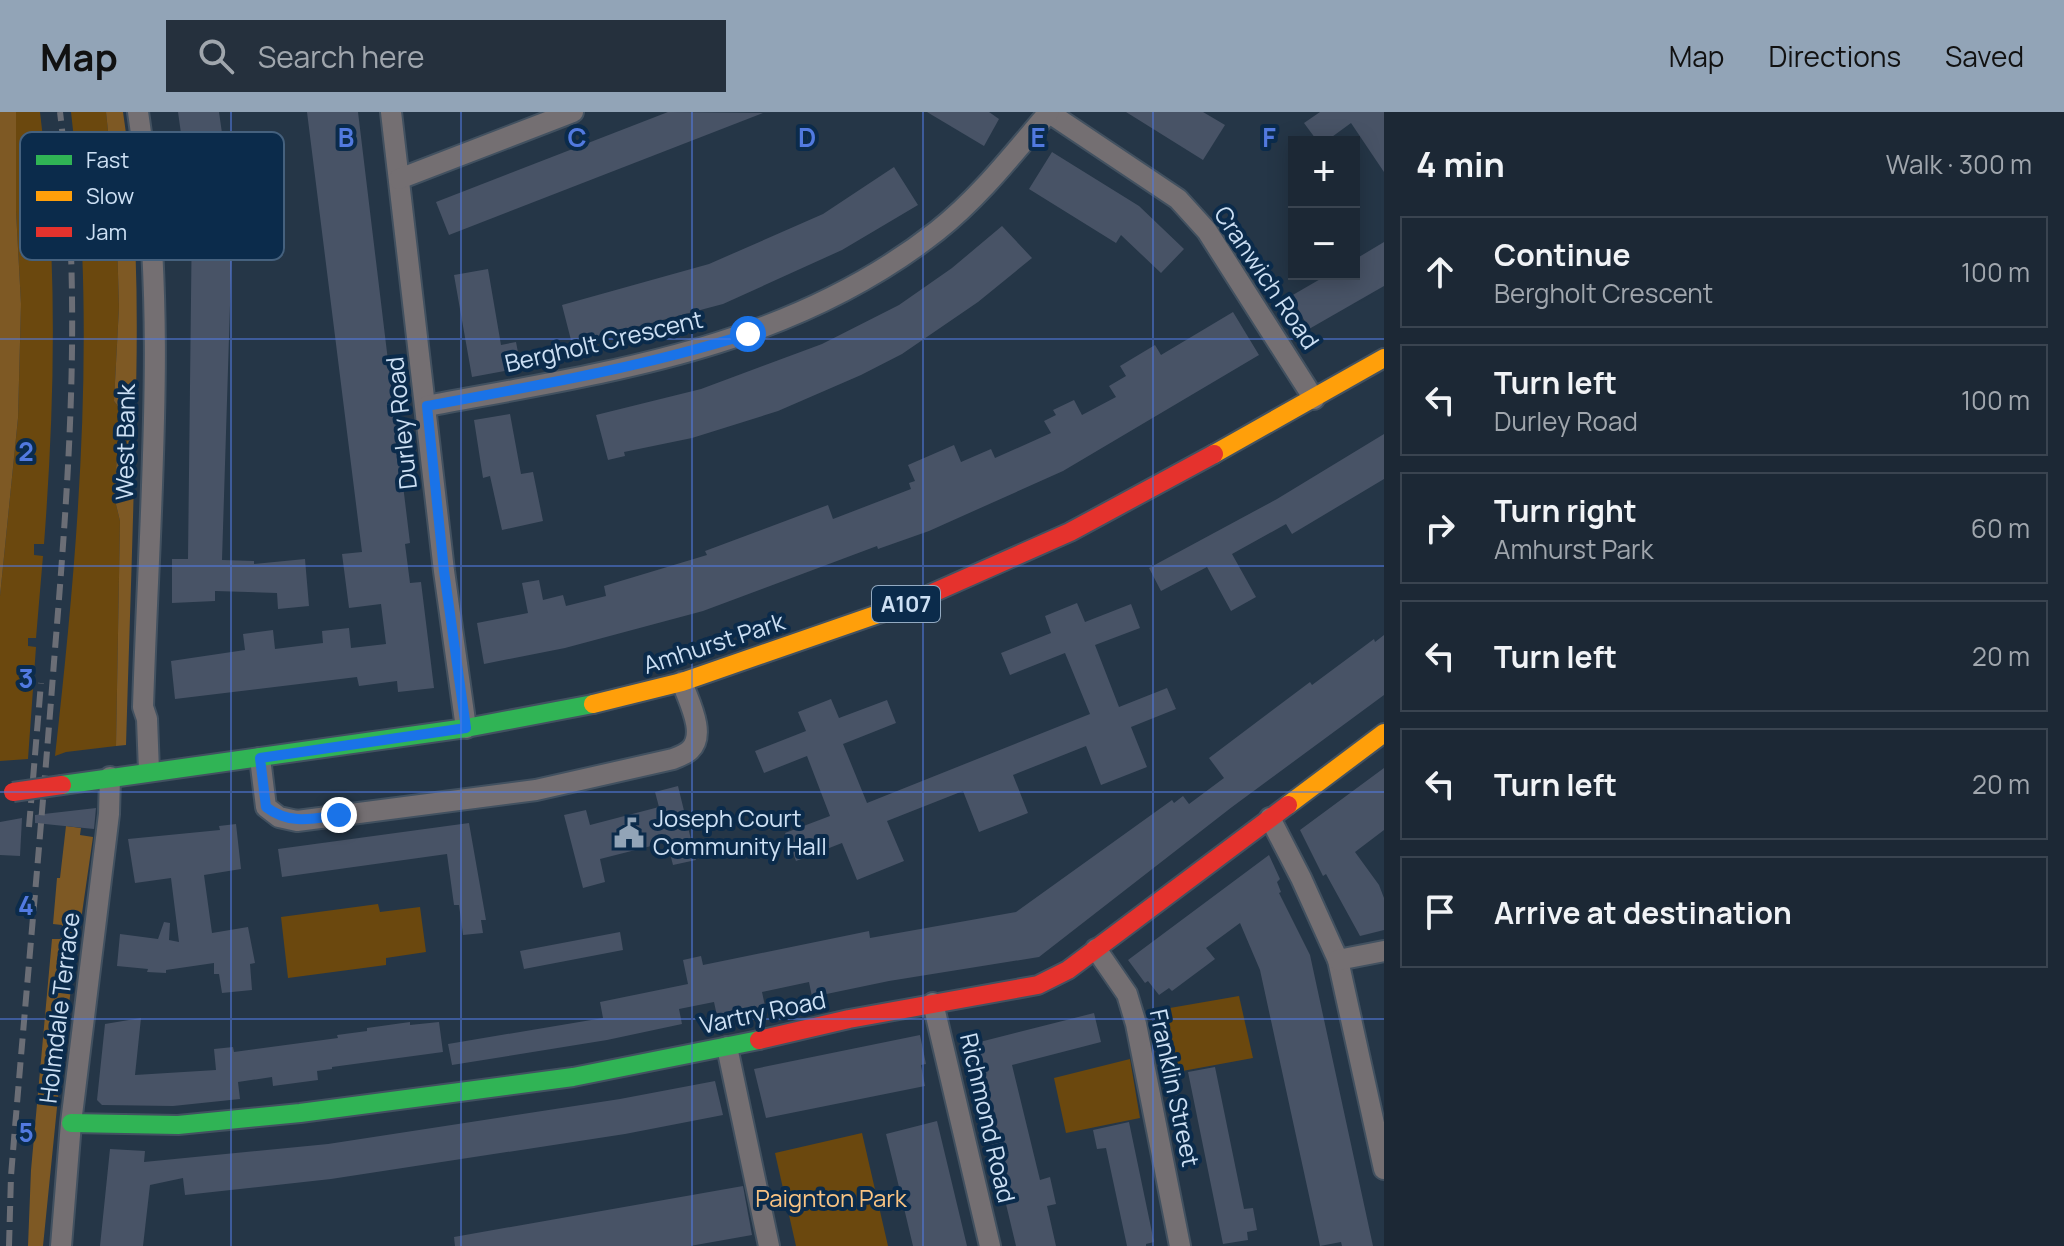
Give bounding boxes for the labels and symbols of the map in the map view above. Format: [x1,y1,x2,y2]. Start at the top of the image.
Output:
text: B [338,119,354,155]
text: C [567,119,587,155]
text: D [798,119,816,155]
text: E [1030,119,1046,155]
text: F [1262,119,1276,155]
legend [20,132,284,260]
text: Fast [86,145,129,175]
text: Slow [86,181,134,211]
street label: Cranwich Road [1207,199,1327,355]
text: Jam [86,217,127,247]
street label: Bergholt Crescent [501,302,706,379]
route start [730,316,766,352]
street label: Durley Road [377,355,424,491]
street label: West Bank [107,382,142,500]
text: 2 [18,433,34,469]
road number: A107 [872,586,940,622]
street label: Amhurst Park [638,604,790,681]
text: 3 [18,660,34,696]
route end [321,797,357,833]
place label: Joseph Court Community Hall [653,801,827,862]
public building icon: Joseph Court Community Hall [612,816,646,850]
text: 4 [18,887,34,923]
street label: Holmdale Terrace [30,911,87,1105]
street label: Vartry Road [697,982,829,1041]
street label: Franklin Street [1143,1006,1208,1170]
street label: Richmond Road [953,1030,1024,1206]
text: 5 [18,1114,34,1150]
park label: Paignton Park [755,1181,908,1214]

